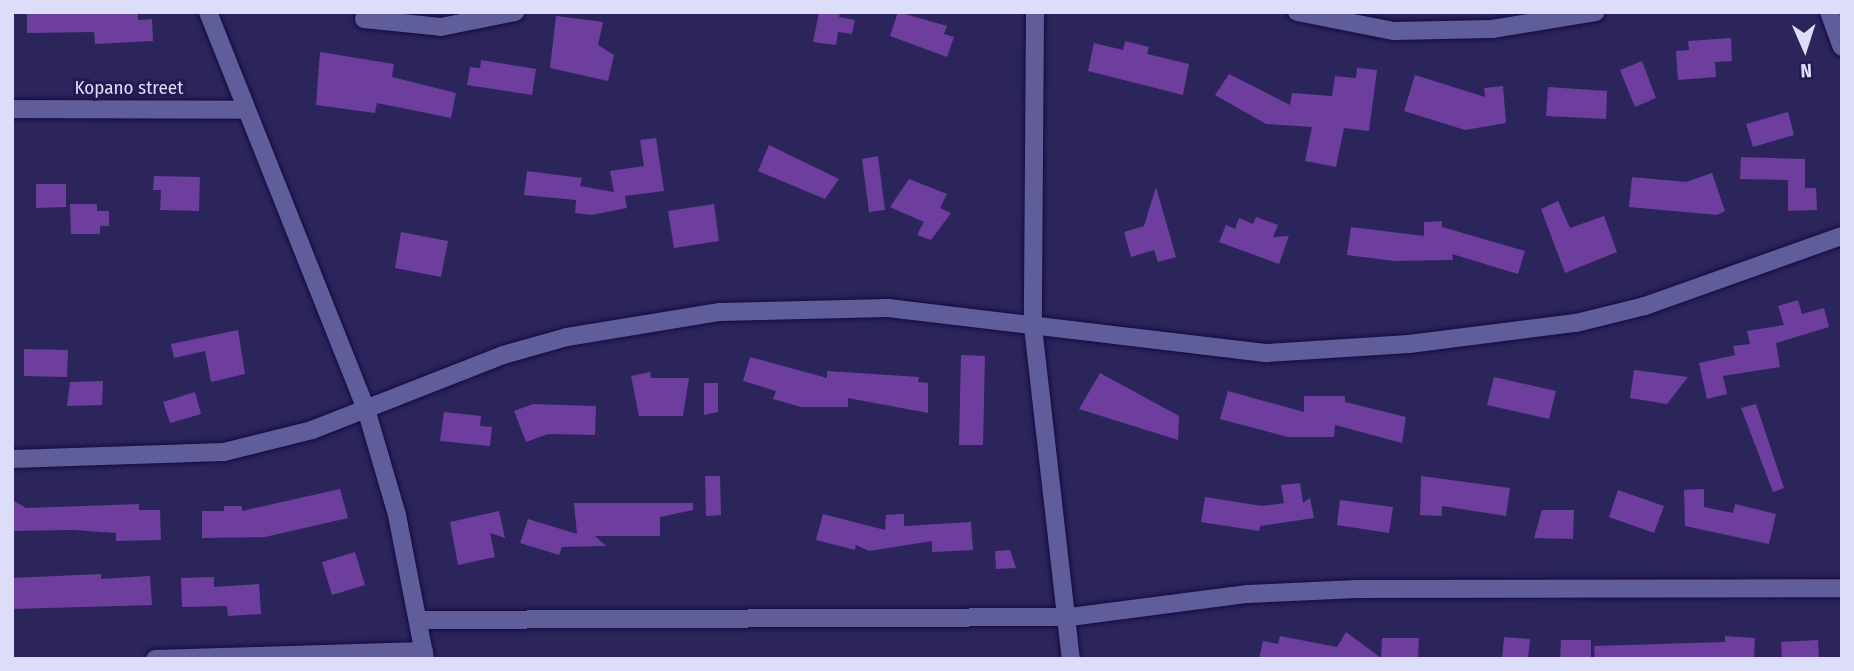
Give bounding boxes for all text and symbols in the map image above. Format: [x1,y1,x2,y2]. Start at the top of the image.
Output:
north arrow [1770,14,1840,84]
text: N [1800,59,1812,82]
street label: Kopano street [75,77,183,99]

